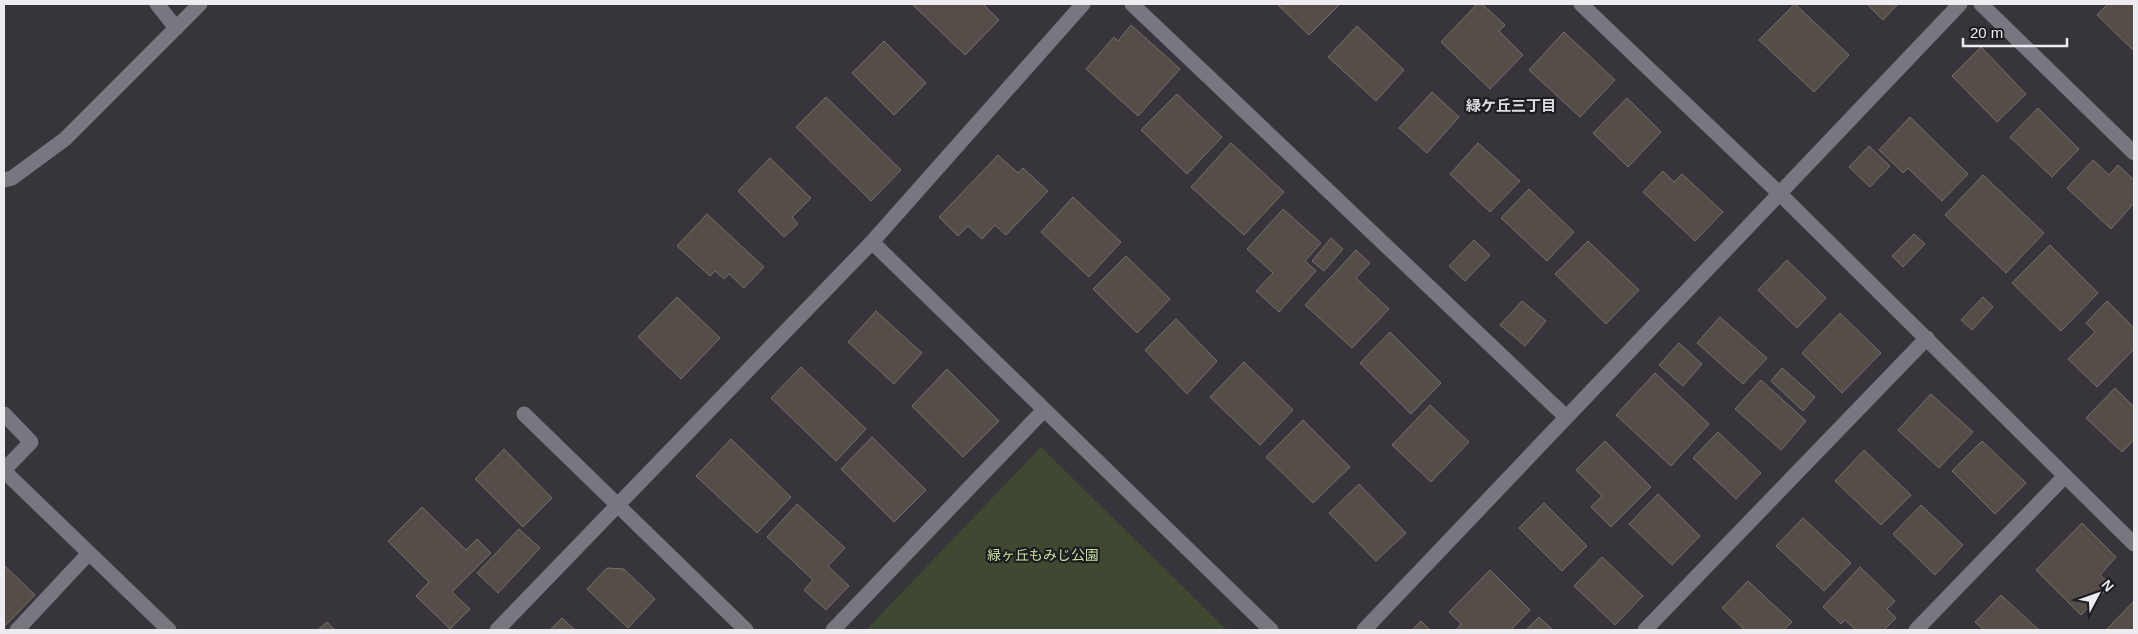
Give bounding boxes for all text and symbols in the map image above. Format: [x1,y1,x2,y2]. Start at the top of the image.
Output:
scale bar [1963,15,2067,47]
text: 20 m [1970,24,2003,41]
district label: 緑ケ丘三丁目 [1466,97,1556,114]
park label: 緑ヶ丘もみじ公園 [987,547,1099,563]
north arrow [2073,569,2123,619]
text: N [2098,576,2117,595]

